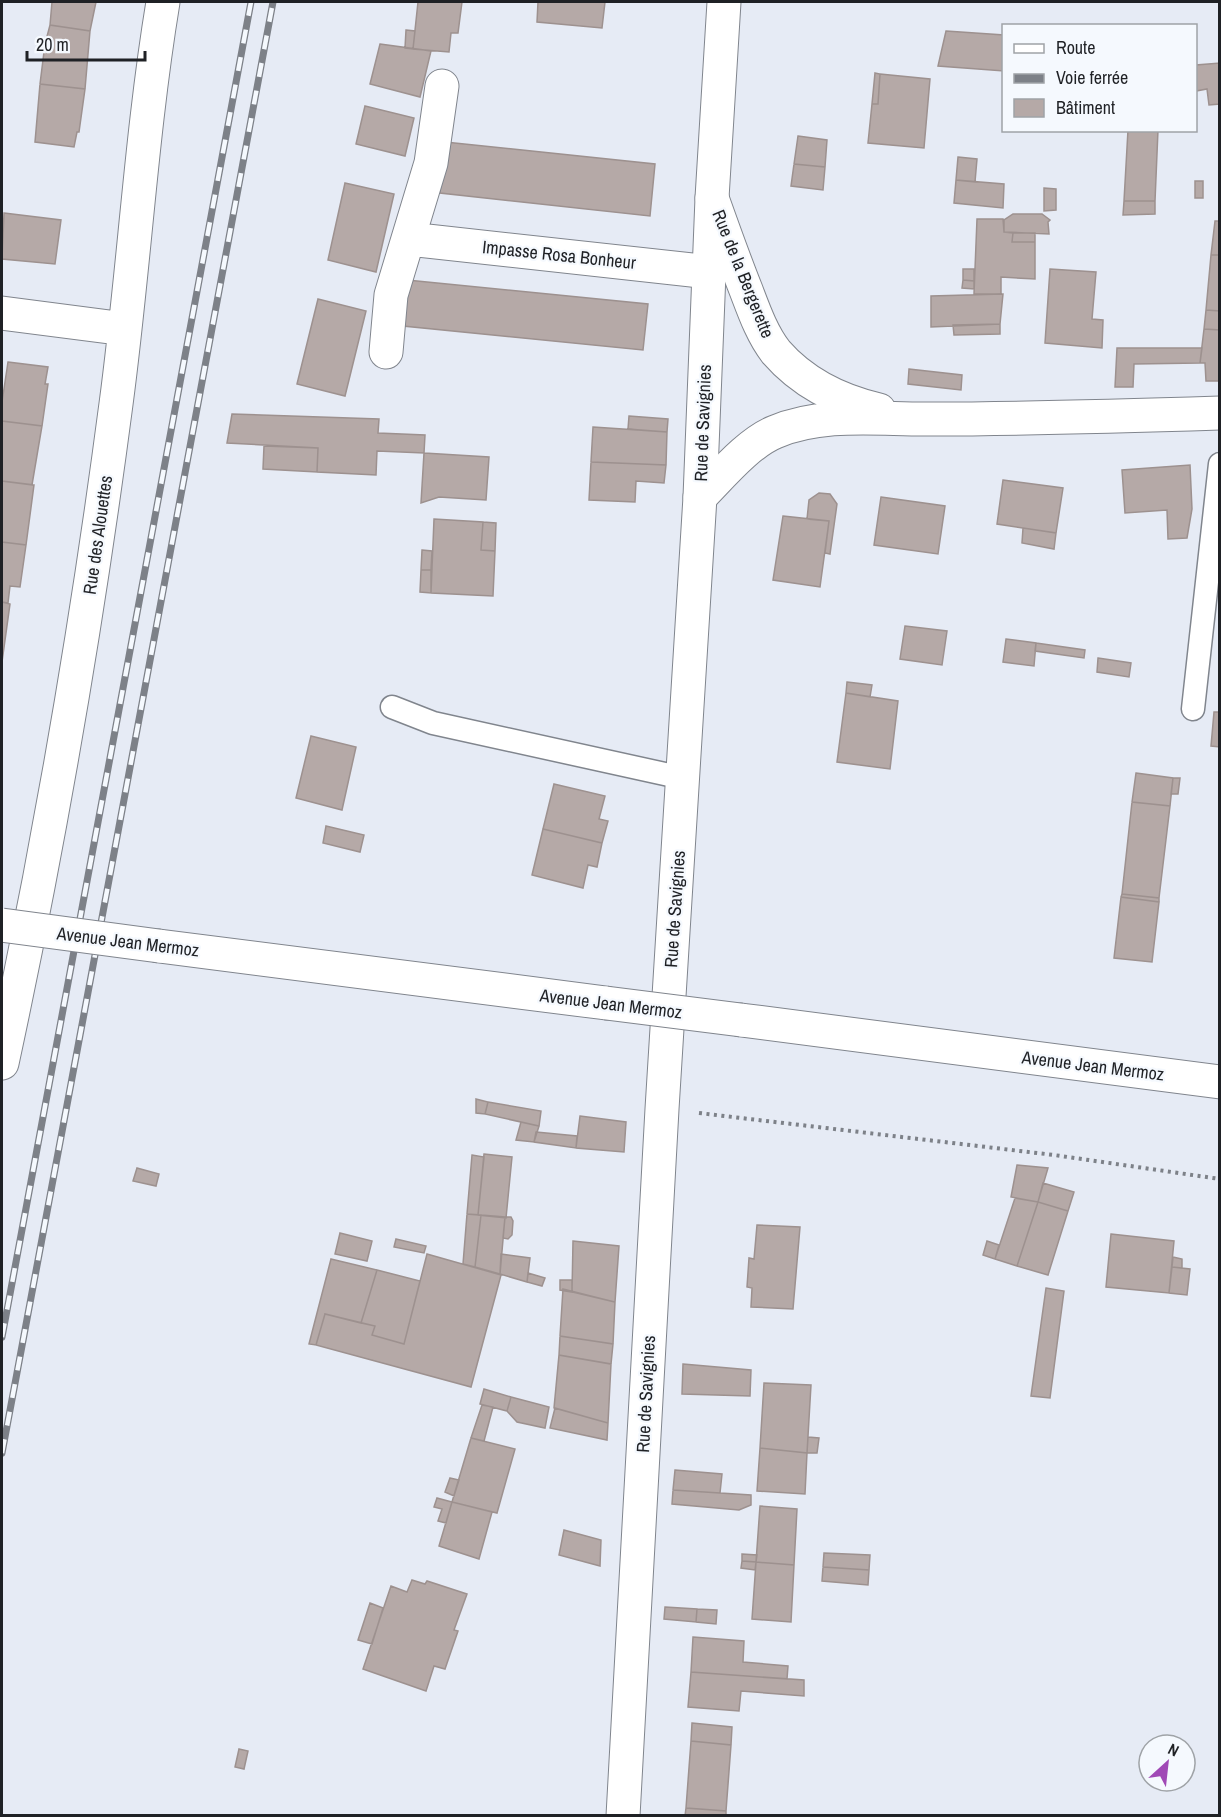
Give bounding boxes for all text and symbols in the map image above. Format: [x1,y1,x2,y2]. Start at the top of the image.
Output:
scale bar [27,24,146,62]
legend [1002,24,1197,132]
text: 20 m [36,32,69,57]
text: Route [1056,35,1095,60]
text: Voie ferrée [1056,65,1128,90]
text: Bâtiment [1056,95,1115,120]
street label: Rue de la Bergerette [706,206,781,342]
street label: Impasse Rosa Bonheur [481,234,637,275]
street label: Rue de Savignies [688,364,717,482]
street label: Rue des Alouettes [77,474,118,596]
street label: Rue de Savignies [658,850,691,968]
street label: Avenue Jean Mermoz [54,920,201,963]
street label: Avenue Jean Mermoz [537,982,684,1025]
street label: Avenue Jean Mermoz [1019,1044,1166,1087]
street label: Rue de Savignies [630,1335,661,1453]
north arrow [1137,1733,1197,1793]
text: N [1165,1738,1183,1762]

